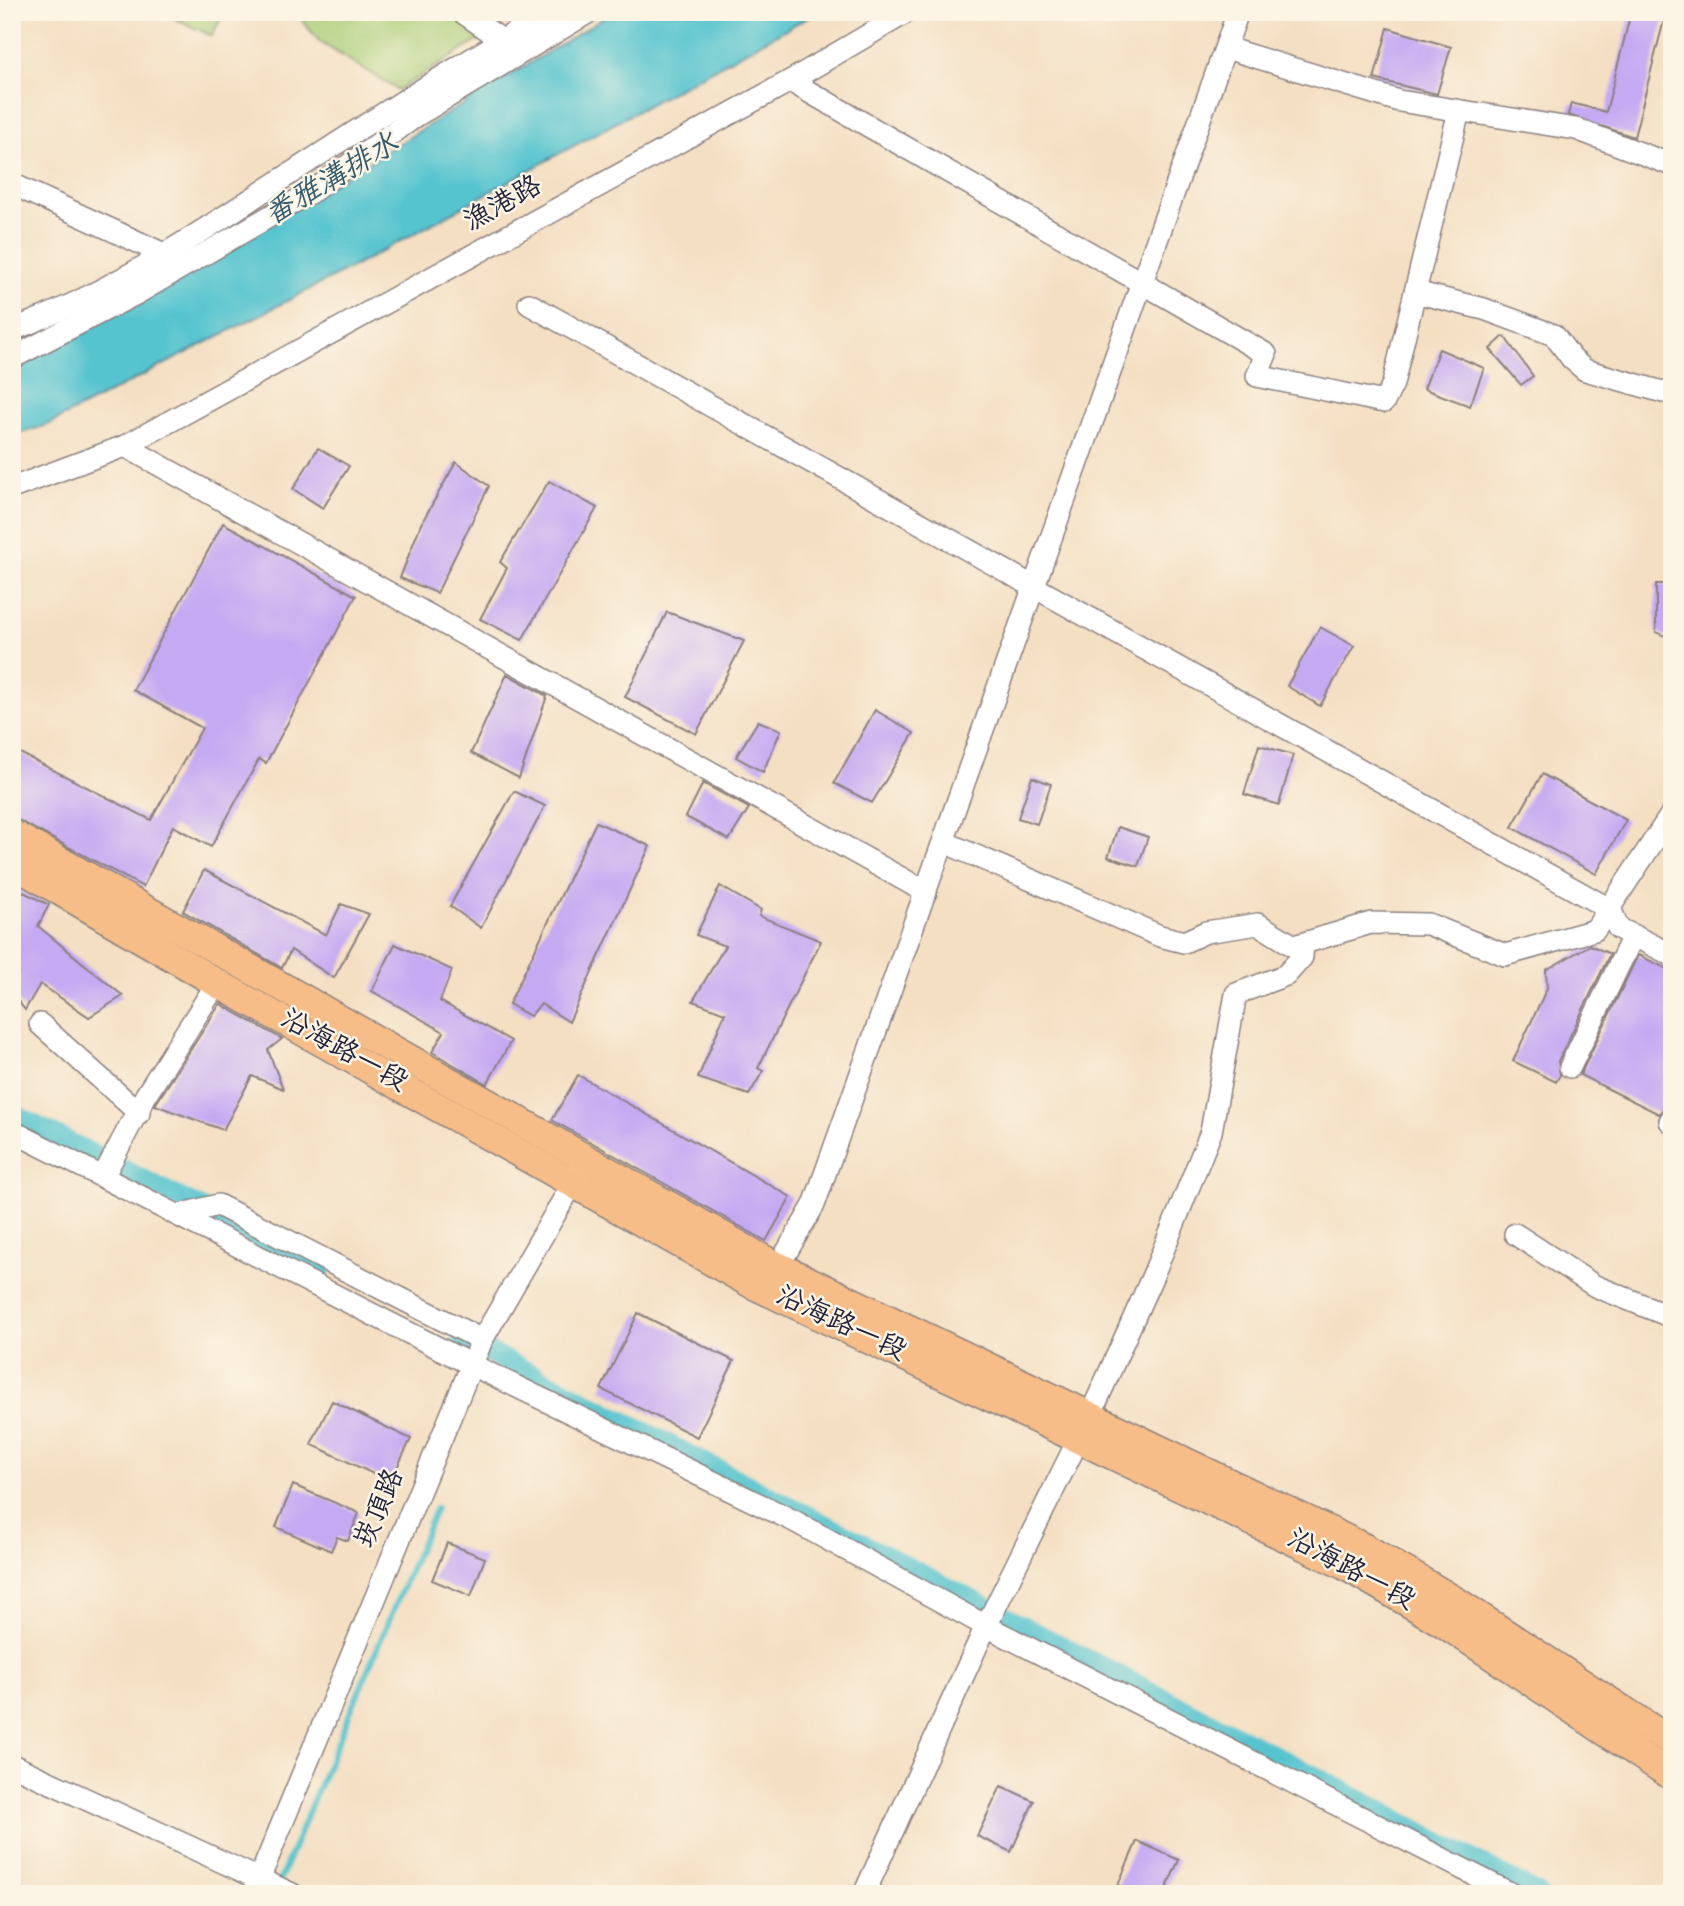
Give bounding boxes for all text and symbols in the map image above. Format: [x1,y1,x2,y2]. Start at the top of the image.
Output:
water label: 番雅溝排水 [258,124,409,239]
street label: 漁港路 [458,168,550,244]
street label: 沿海路一段 [272,1002,414,1104]
street label: 沿海路一段 [768,1278,912,1374]
street label: 崁頂路 [347,1464,417,1556]
street label: 沿海路一段 [1279,1521,1421,1623]

